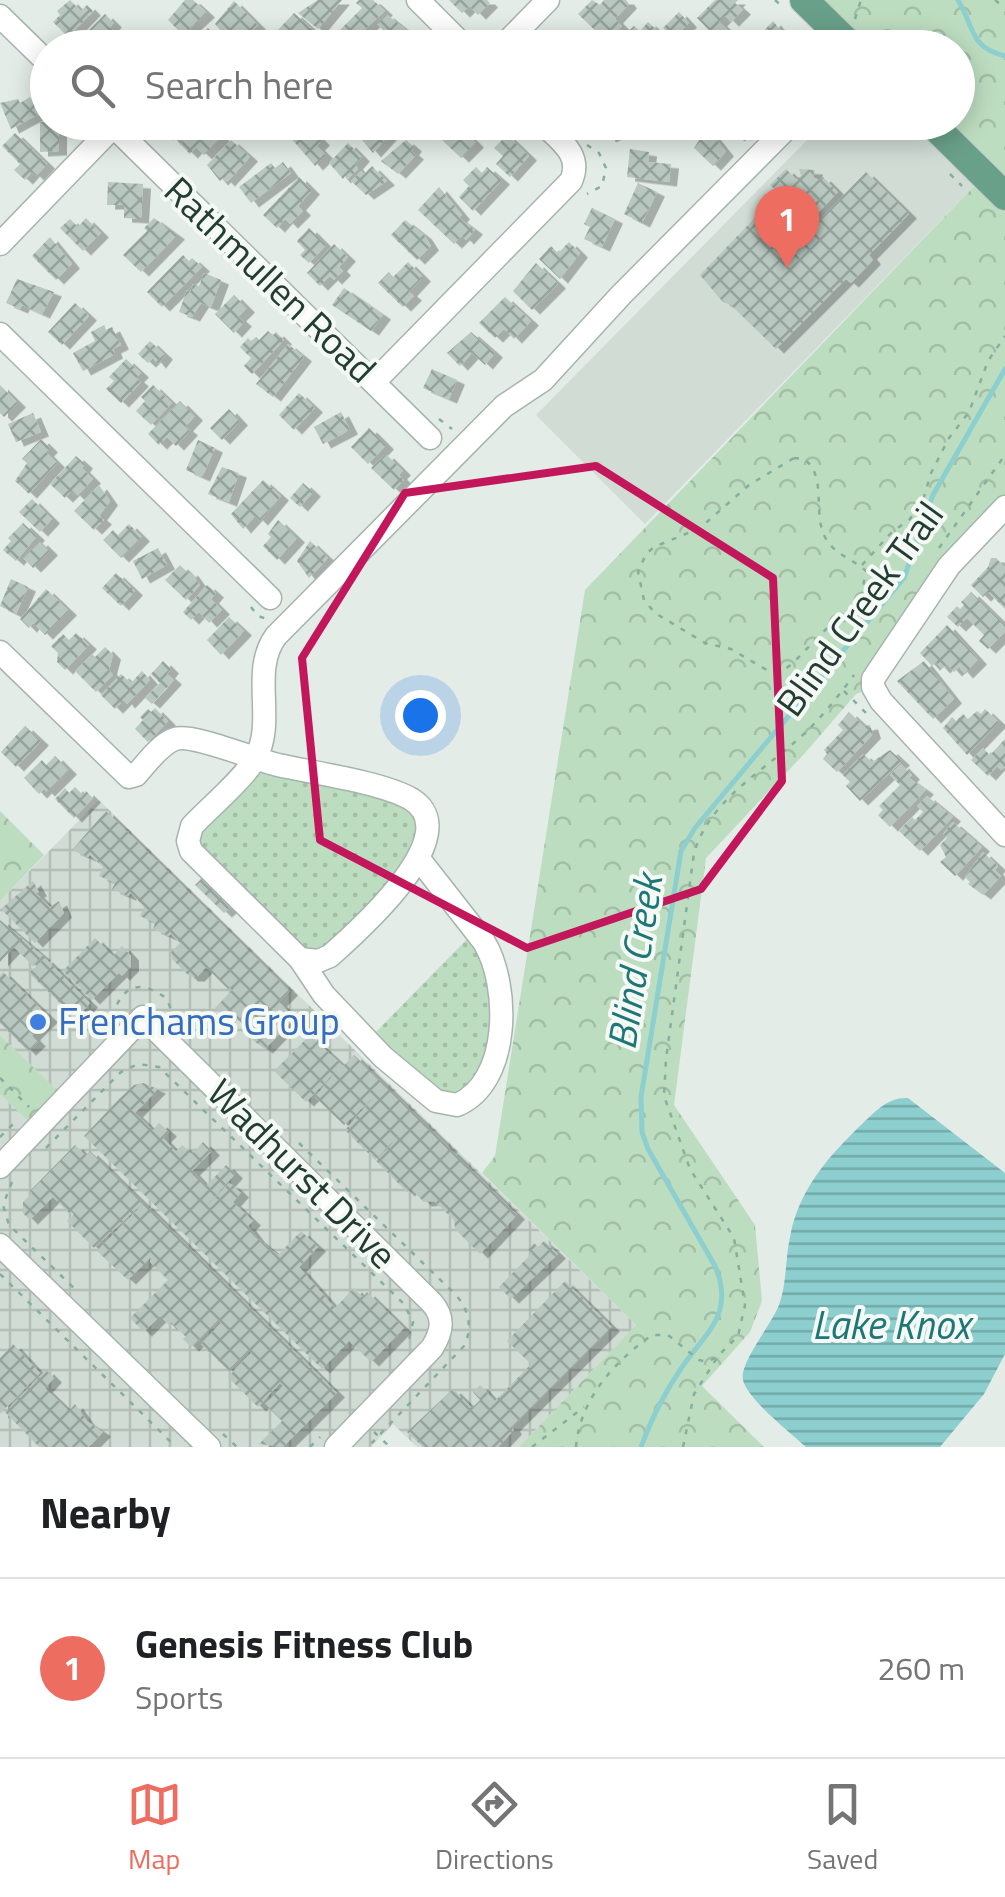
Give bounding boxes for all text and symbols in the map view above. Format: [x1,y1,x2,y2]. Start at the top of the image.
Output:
search box [30,30,975,140]
text: Search here [145,56,333,114]
icon: search [65,58,120,113]
street label: Rathmullen Road [151,163,390,396]
pin: 1 [754,186,820,268]
street label: Blind Creek Trail [761,489,957,728]
your location [395,690,446,741]
water label: Blind Creek [591,866,679,1053]
place label: Frenchams Group [58,992,340,1050]
marker: Frenchams Group [27,1011,49,1033]
street label: Wadhurst Drive [194,1065,411,1282]
water label: Lake Knox [812,1294,974,1355]
text: Nearby [40,1480,171,1544]
text: Genesis Fitness Club [135,1615,473,1673]
text: 1 [64,1644,81,1692]
text: 260 m [877,1644,965,1692]
text: Sports [135,1673,223,1721]
tab: Map [127,1777,182,1880]
tab: Directions [435,1777,554,1880]
tab: Saved [807,1777,878,1880]

